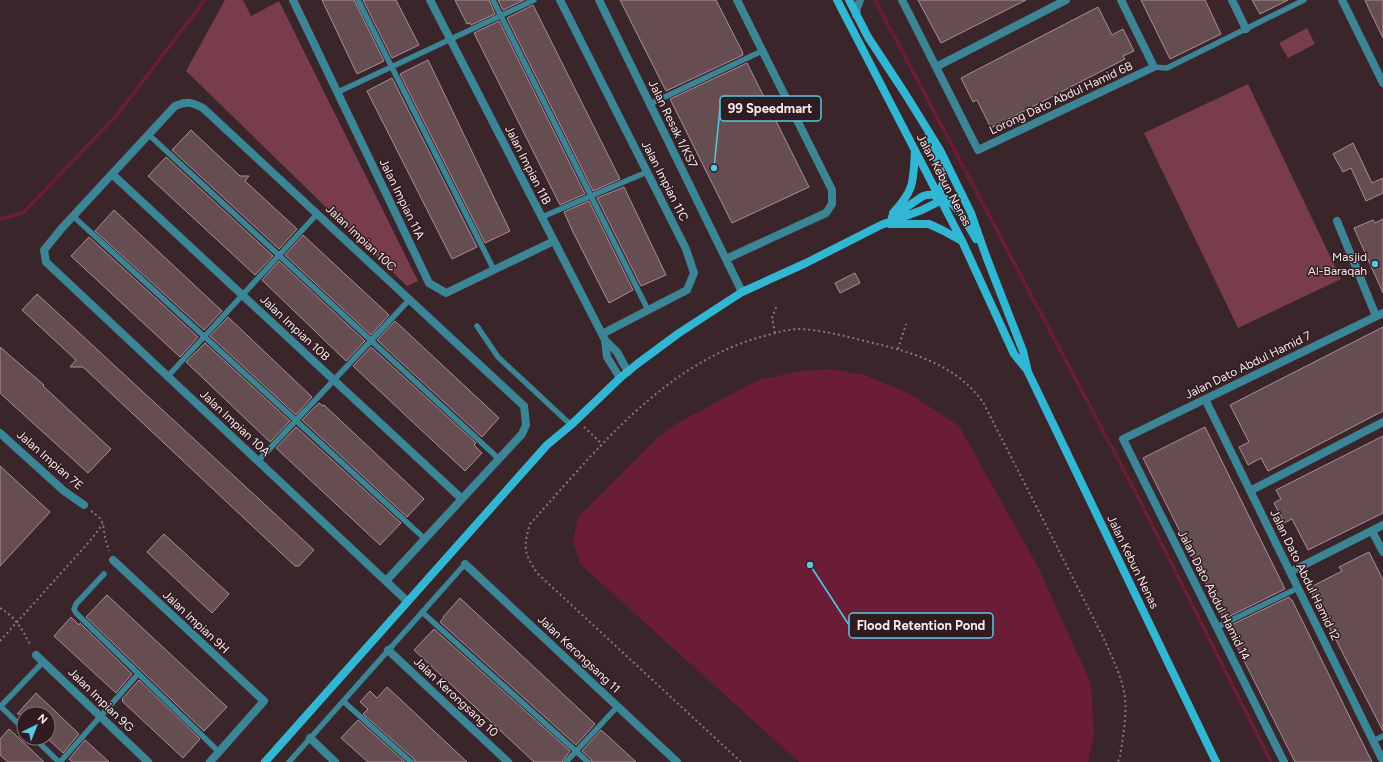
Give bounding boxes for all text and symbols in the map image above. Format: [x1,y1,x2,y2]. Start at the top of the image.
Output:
street label: Lorong Dato Abdul Hamid 6B [987,59,1135,137]
street label: Jalan Resak 1/KS7 [646,78,701,171]
callout: 99 Speedmart [720,96,821,121]
text: 99 Speedmart [728,101,812,116]
street label: Jalan Impian 11B [502,123,554,207]
street label: Jalan Kebun Nenas [914,132,974,229]
street label: Jalan Impian 11C [639,138,691,224]
street label: Jalan Impian 11A [376,156,428,242]
street label: Jalan Impian 10C [323,202,399,274]
place label: Masjid Al-Baraqah [1308,250,1367,278]
marker: Masjid Al-Baraqah [1370,259,1380,269]
street label: Jalan Impian 10B [257,292,333,364]
street label: Jalan Dato Abdul Hamid 7 [1183,328,1314,402]
street label: Jalan Impian 10A [197,387,273,459]
street label: Jalan Impian 7E [14,427,86,493]
street label: Jalan Dato Abdul Hamid 12 [1267,507,1343,643]
street label: Jalan Kebun Nenas [1104,513,1162,611]
street label: Jalan Dato Abdul Hamid 14 [1175,527,1253,663]
street label: Jalan Impian 9H [160,588,232,656]
street label: Jalan Kerongsang 11 [535,612,623,696]
callout: Flood Retention Pond [849,613,993,638]
text: Flood Retention Pond [857,618,985,633]
street label: Jalan Kerongsang 10 [411,654,501,740]
street label: Jalan Impian 9G [65,665,137,735]
north arrow [16,706,56,746]
text: N [35,711,50,727]

